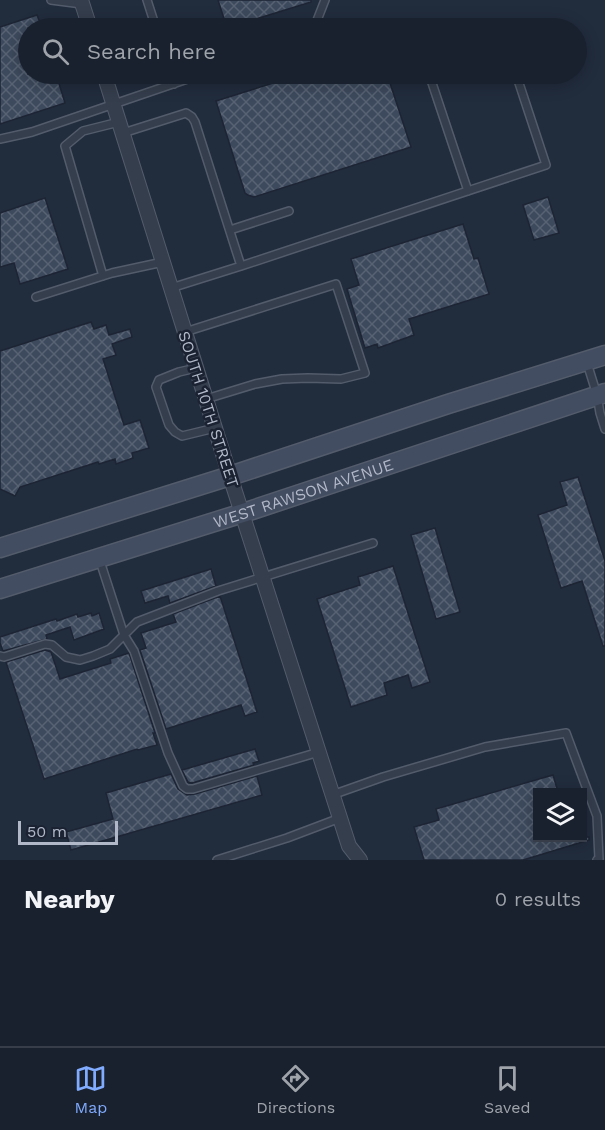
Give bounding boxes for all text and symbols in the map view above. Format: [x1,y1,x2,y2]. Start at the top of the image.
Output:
search box [18,18,587,84]
icon: search [39,35,72,68]
text: Search here [87,39,216,64]
street label: SOUTH 10TH STREET [174,329,243,490]
street label: WEST RAWSON AVENUE [211,455,396,532]
map controls [533,788,587,842]
button: layers [533,788,587,842]
scale bar [18,818,118,846]
text: 50 m [27,822,67,841]
text: Nearby [24,884,115,914]
text: 0 results [495,887,581,911]
tab: Map [74,1062,107,1117]
tab: Directions [256,1062,335,1117]
tab: Saved [484,1062,531,1117]

